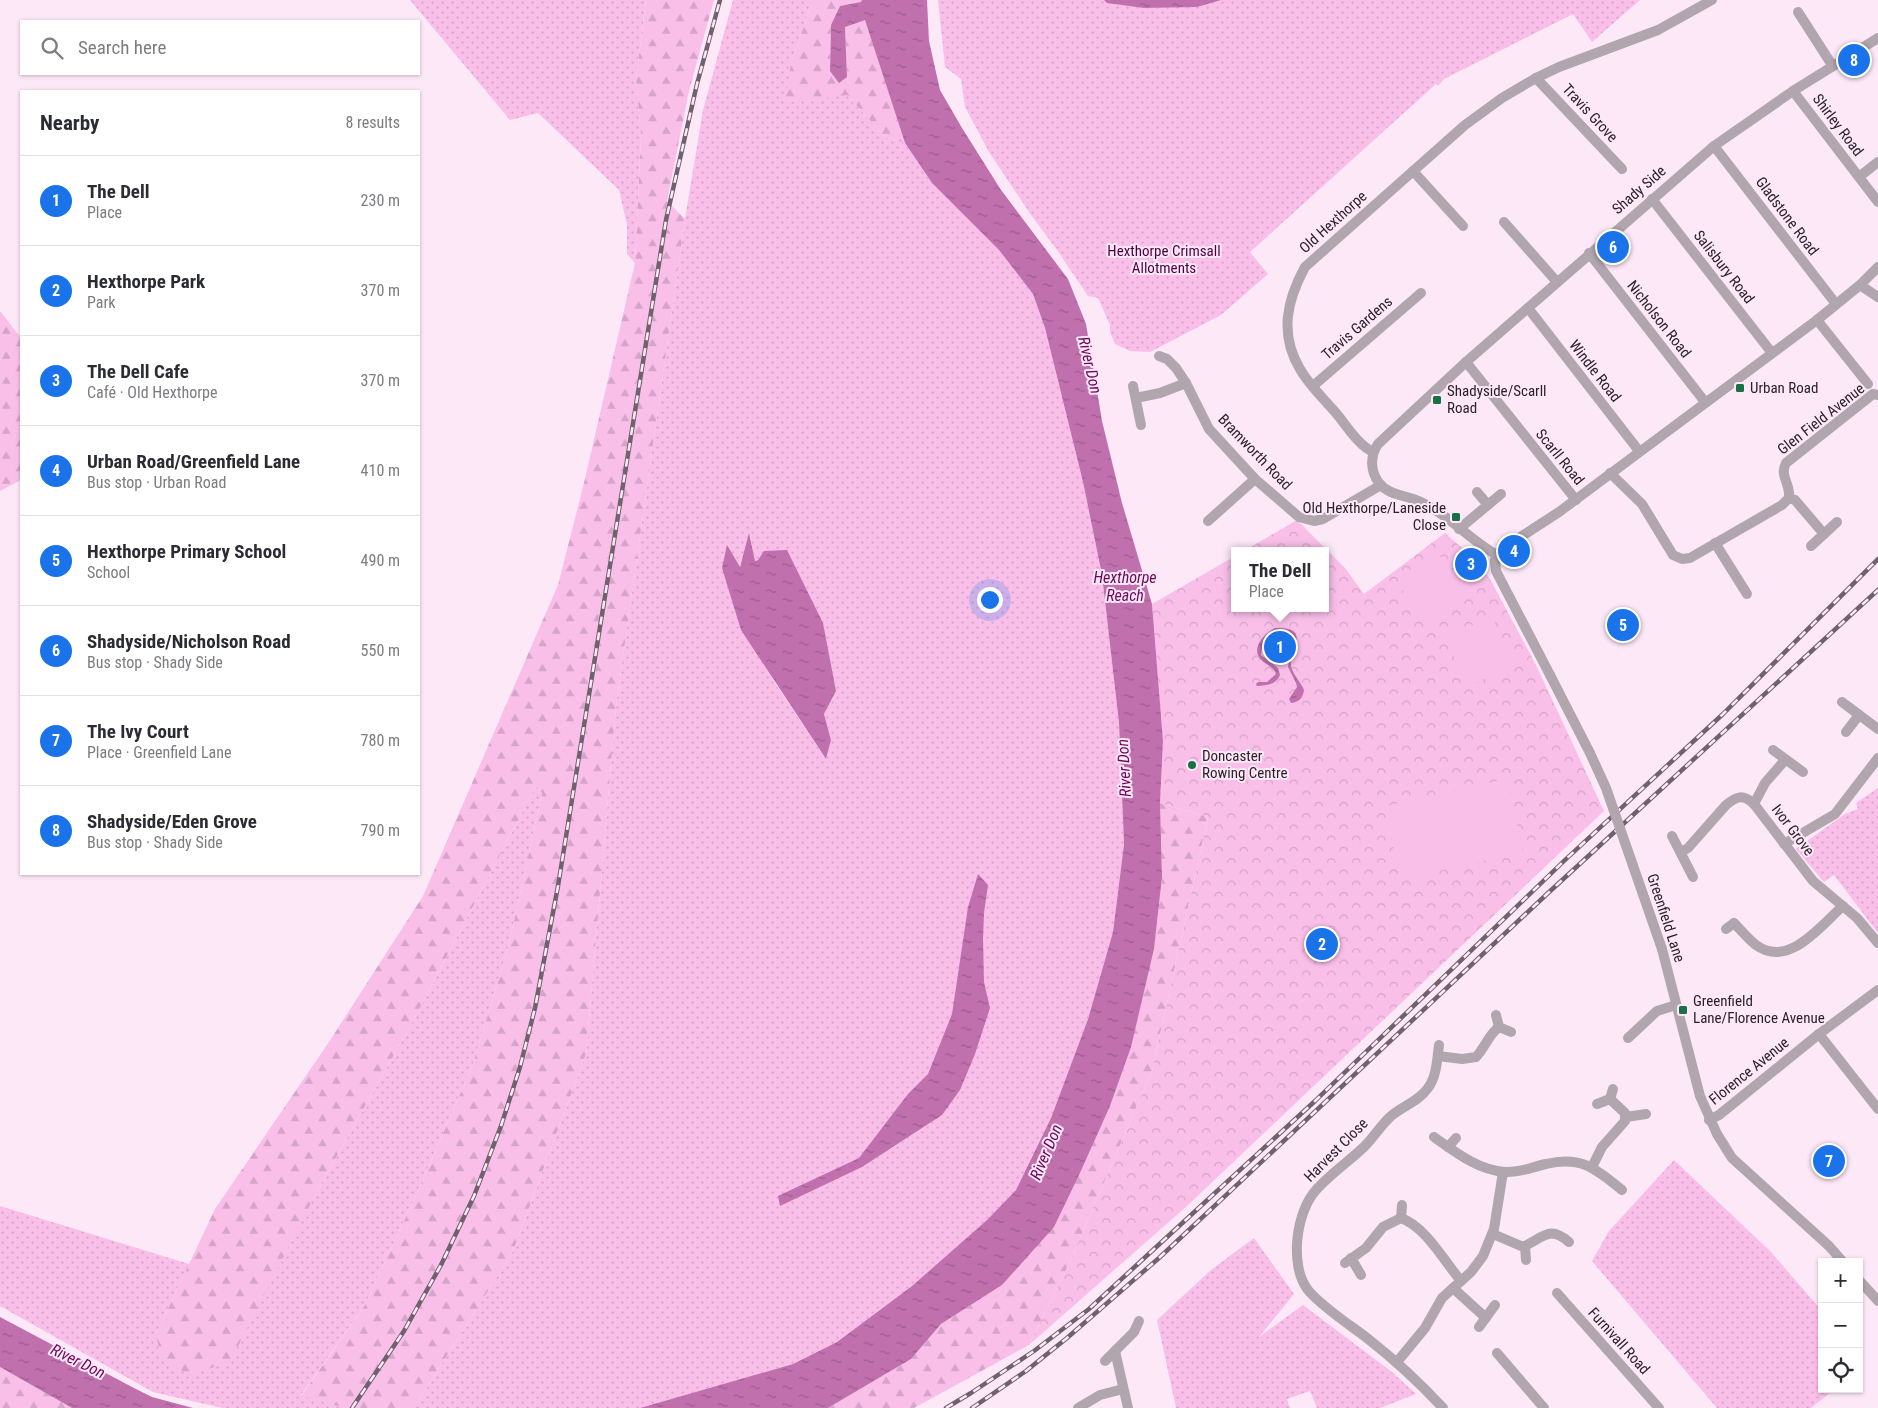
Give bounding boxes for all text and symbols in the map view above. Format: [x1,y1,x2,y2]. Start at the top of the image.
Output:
search box [20,20,420,75]
icon: search [38,34,66,62]
text: Search here [78,36,166,59]
pin: 8 [1838,41,1870,79]
street label: Travis Grove [1559,80,1621,146]
street label: Shirley Road [1809,90,1867,160]
text: Nearby [40,111,99,135]
text: 8 results [345,113,400,132]
street label: Shady Side [1609,162,1669,218]
street label: Gladstone Road [1752,173,1822,259]
text: The Dell [87,180,150,203]
street label: Old Hexthorpe [1296,187,1370,257]
text: 1 [52,191,60,210]
text: 230 m [361,191,400,210]
text: Place [87,203,122,222]
street label: Salisbury Road [1690,227,1758,307]
pin: 6 [1597,228,1629,266]
park label: Hexthorpe Crimsall Allotments [1107,242,1221,277]
text: Hexthorpe Park [87,270,205,293]
street label: Nicholson Road [1623,277,1695,361]
text: 2 [52,281,60,300]
text: 370 m [361,281,400,300]
street label: Travis Gardens [1318,292,1396,364]
text: Park [87,293,116,312]
water label: River Don [1074,335,1106,395]
street label: Windle Road [1565,336,1625,406]
text: The Dell Cafe [87,360,189,383]
text: 3 [52,371,60,390]
text: 370 m [361,371,400,390]
place label: Urban Road [1750,379,1818,397]
street label: Glen Field Avenue [1774,380,1868,458]
place label: Shadyside/Scarll Road [1447,382,1547,417]
marker: Urban Road [1734,382,1746,394]
text: Café · Old Hexthorpe [87,383,217,402]
marker: Shadyside/Scarll Road [1431,394,1443,406]
street label: Bramworth Road [1214,410,1296,494]
street label: Scarll Road [1532,425,1588,489]
text: Urban Road/Greenfield Lane [87,450,300,473]
text: 4 [52,461,60,480]
text: 410 m [361,461,400,480]
text: Bus stop · Urban Road [87,473,226,492]
place label: Old Hexthorpe/Laneside Close [1303,499,1446,534]
marker: Old Hexthorpe/Laneside Close [1450,511,1462,523]
pin: 4 [1498,532,1530,570]
text: Hexthorpe Primary School [87,540,286,563]
pin: 3 [1455,545,1487,583]
popup [1231,547,1329,612]
text: 5 [52,551,60,570]
text: 490 m [361,551,400,570]
text: The Dell [1249,559,1311,582]
text: School [87,563,130,582]
water label: Hexthorpe Reach [1093,568,1157,605]
text: Place [1249,582,1284,601]
your location [977,587,1003,613]
pin: 5 [1607,606,1639,644]
pin: 1 [1264,628,1296,666]
text: Shadyside/Nicholson Road [87,630,291,653]
text: 6 [52,641,60,660]
text: 550 m [361,641,400,660]
text: Bus stop · Shady Side [87,653,223,672]
text: The Ivy Court [87,720,189,743]
text: 7 [52,731,60,750]
text: 780 m [361,731,400,750]
water label: River Don [1113,738,1135,798]
text: Place · Greenfield Lane [87,743,231,762]
place label: Doncaster Rowing Centre [1202,747,1288,782]
marker: Doncaster Rowing Centre [1186,759,1198,771]
street label: Ivor Grove [1768,801,1818,859]
text: Shadyside/Eden Grove [87,810,257,833]
text: 8 [52,821,60,840]
text: 790 m [361,821,400,840]
text: Bus stop · Shady Side [87,833,223,852]
street label: Greenfield Lane [1643,871,1689,965]
pin: 2 [1306,925,1338,963]
place label: Greenfield Lane/Florence Avenue [1693,992,1825,1027]
marker: Greenfield Lane/Florence Avenue [1677,1004,1689,1016]
street label: Florence Avenue [1705,1033,1793,1109]
street label: Harvest Close [1300,1114,1372,1186]
water label: River Don [1026,1122,1066,1182]
pin: 7 [1813,1142,1845,1180]
map controls [1818,1258,1863,1393]
button: + [1818,1258,1863,1303]
button: − [1818,1303,1863,1348]
street label: Furnivall Road [1584,1304,1654,1378]
water label: River Don [48,1340,108,1382]
button: locate [1818,1348,1863,1393]

